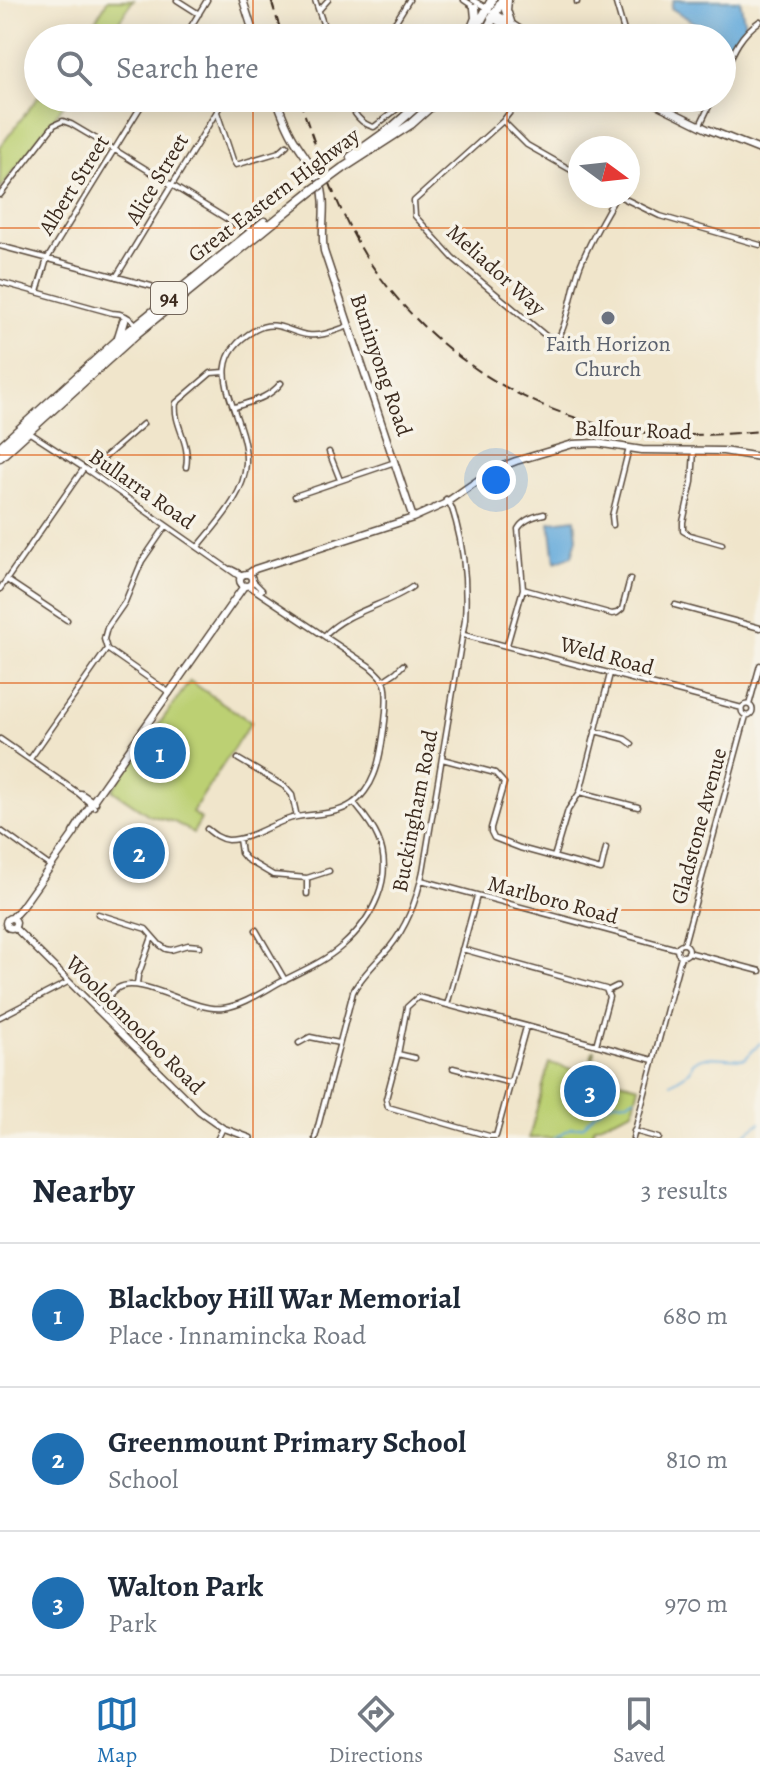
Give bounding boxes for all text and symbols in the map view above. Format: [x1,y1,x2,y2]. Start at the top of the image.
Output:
search box [24,24,736,112]
icon: search [52,46,96,90]
text: Search here [116,48,259,88]
street label: Great Eastern Highway [182,120,366,269]
street label: Alice Street [118,128,196,231]
street label: Albert Street [31,129,117,242]
north arrow [568,136,640,208]
street label: Meliador Way [440,217,552,323]
road number: 94 [151,282,187,314]
street label: Buninyong Road [343,290,419,440]
marker: Faith Horizon Church [599,309,617,327]
place label: Faith Horizon Church [545,329,671,384]
street label: Balfour Road [574,413,692,447]
street label: Bullarra Road [83,441,201,537]
your location [476,460,516,500]
street label: Weld Road [556,629,657,683]
pin: 1 [134,723,186,783]
street label: Buckingham Road [385,727,446,895]
street label: Gladstone Avenue [664,744,734,908]
pin: 2 [113,823,165,883]
street label: Marlboro Road [484,868,622,932]
street label: Wooloomooloo Road [58,948,211,1101]
pin: 3 [564,1061,616,1121]
text: Nearby [32,1167,135,1214]
text: 3 results [641,1173,728,1208]
text: Blackboy Hill War Memorial [108,1278,461,1318]
text: 1 [53,1298,63,1333]
text: 680 m [663,1298,728,1333]
text: Place · Innamincka Road [108,1318,366,1353]
text: Greenmount Primary School [108,1422,466,1462]
text: 2 [52,1442,64,1477]
text: 810 m [666,1442,728,1477]
text: School [108,1462,178,1497]
text: Walton Park [108,1566,263,1606]
text: 3 [52,1586,64,1621]
text: 970 m [665,1586,728,1621]
text: Park [108,1606,157,1641]
tab: Map [95,1692,139,1770]
tab: Directions [329,1692,423,1770]
tab: Saved [613,1692,665,1770]

